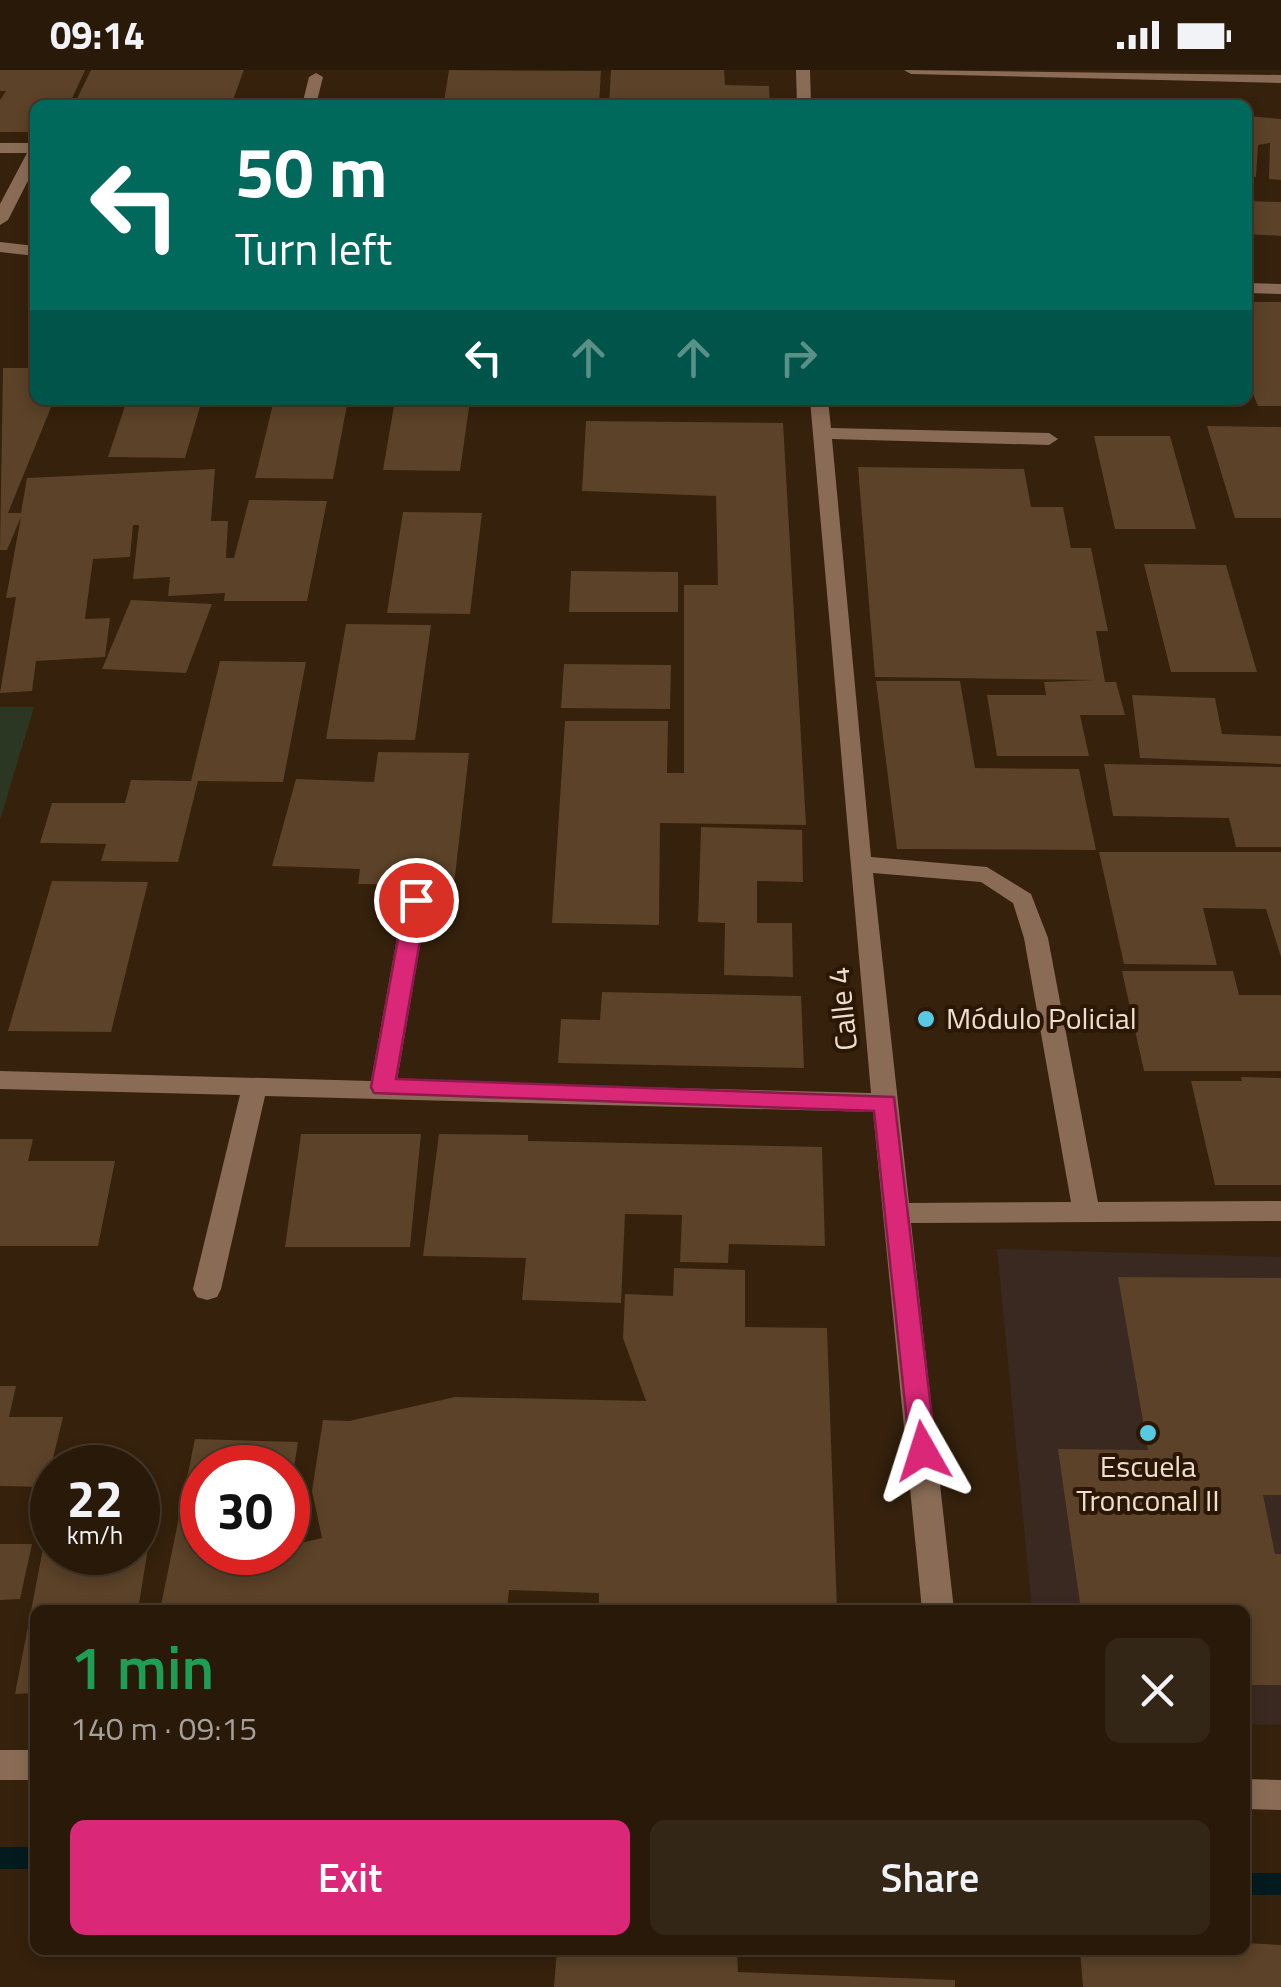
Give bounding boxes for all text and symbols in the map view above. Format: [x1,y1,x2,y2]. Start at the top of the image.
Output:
text: 09:14 [50,6,145,64]
text: 50 m [235,118,388,224]
icon: left [70,140,200,270]
text: Turn left [235,214,392,282]
icon: left [456,330,511,385]
icon: ahead [561,330,616,385]
icon: ahead [666,330,721,385]
icon: right [771,330,826,385]
pin [374,858,459,943]
icon: arrive [389,873,444,928]
street label: Calle 4 [815,965,869,1053]
place label: Módulo Policial [946,995,1137,1041]
marker: Módulo Policial [915,1008,937,1030]
position arrow [871,1399,975,1503]
marker: Escuela Tronconal II [1137,1422,1159,1444]
place label: Escuela Tronconal II [1076,1443,1220,1523]
speed limit sign: 30 [180,1445,310,1575]
text: 22 [67,1460,123,1536]
text: km/h [67,1516,123,1554]
text: 1 min [70,1621,214,1712]
button: close [1105,1638,1210,1743]
text: 140 m · 09:15 [70,1704,257,1752]
button: Exit [70,1820,630,1935]
button: Share [650,1820,1210,1935]

